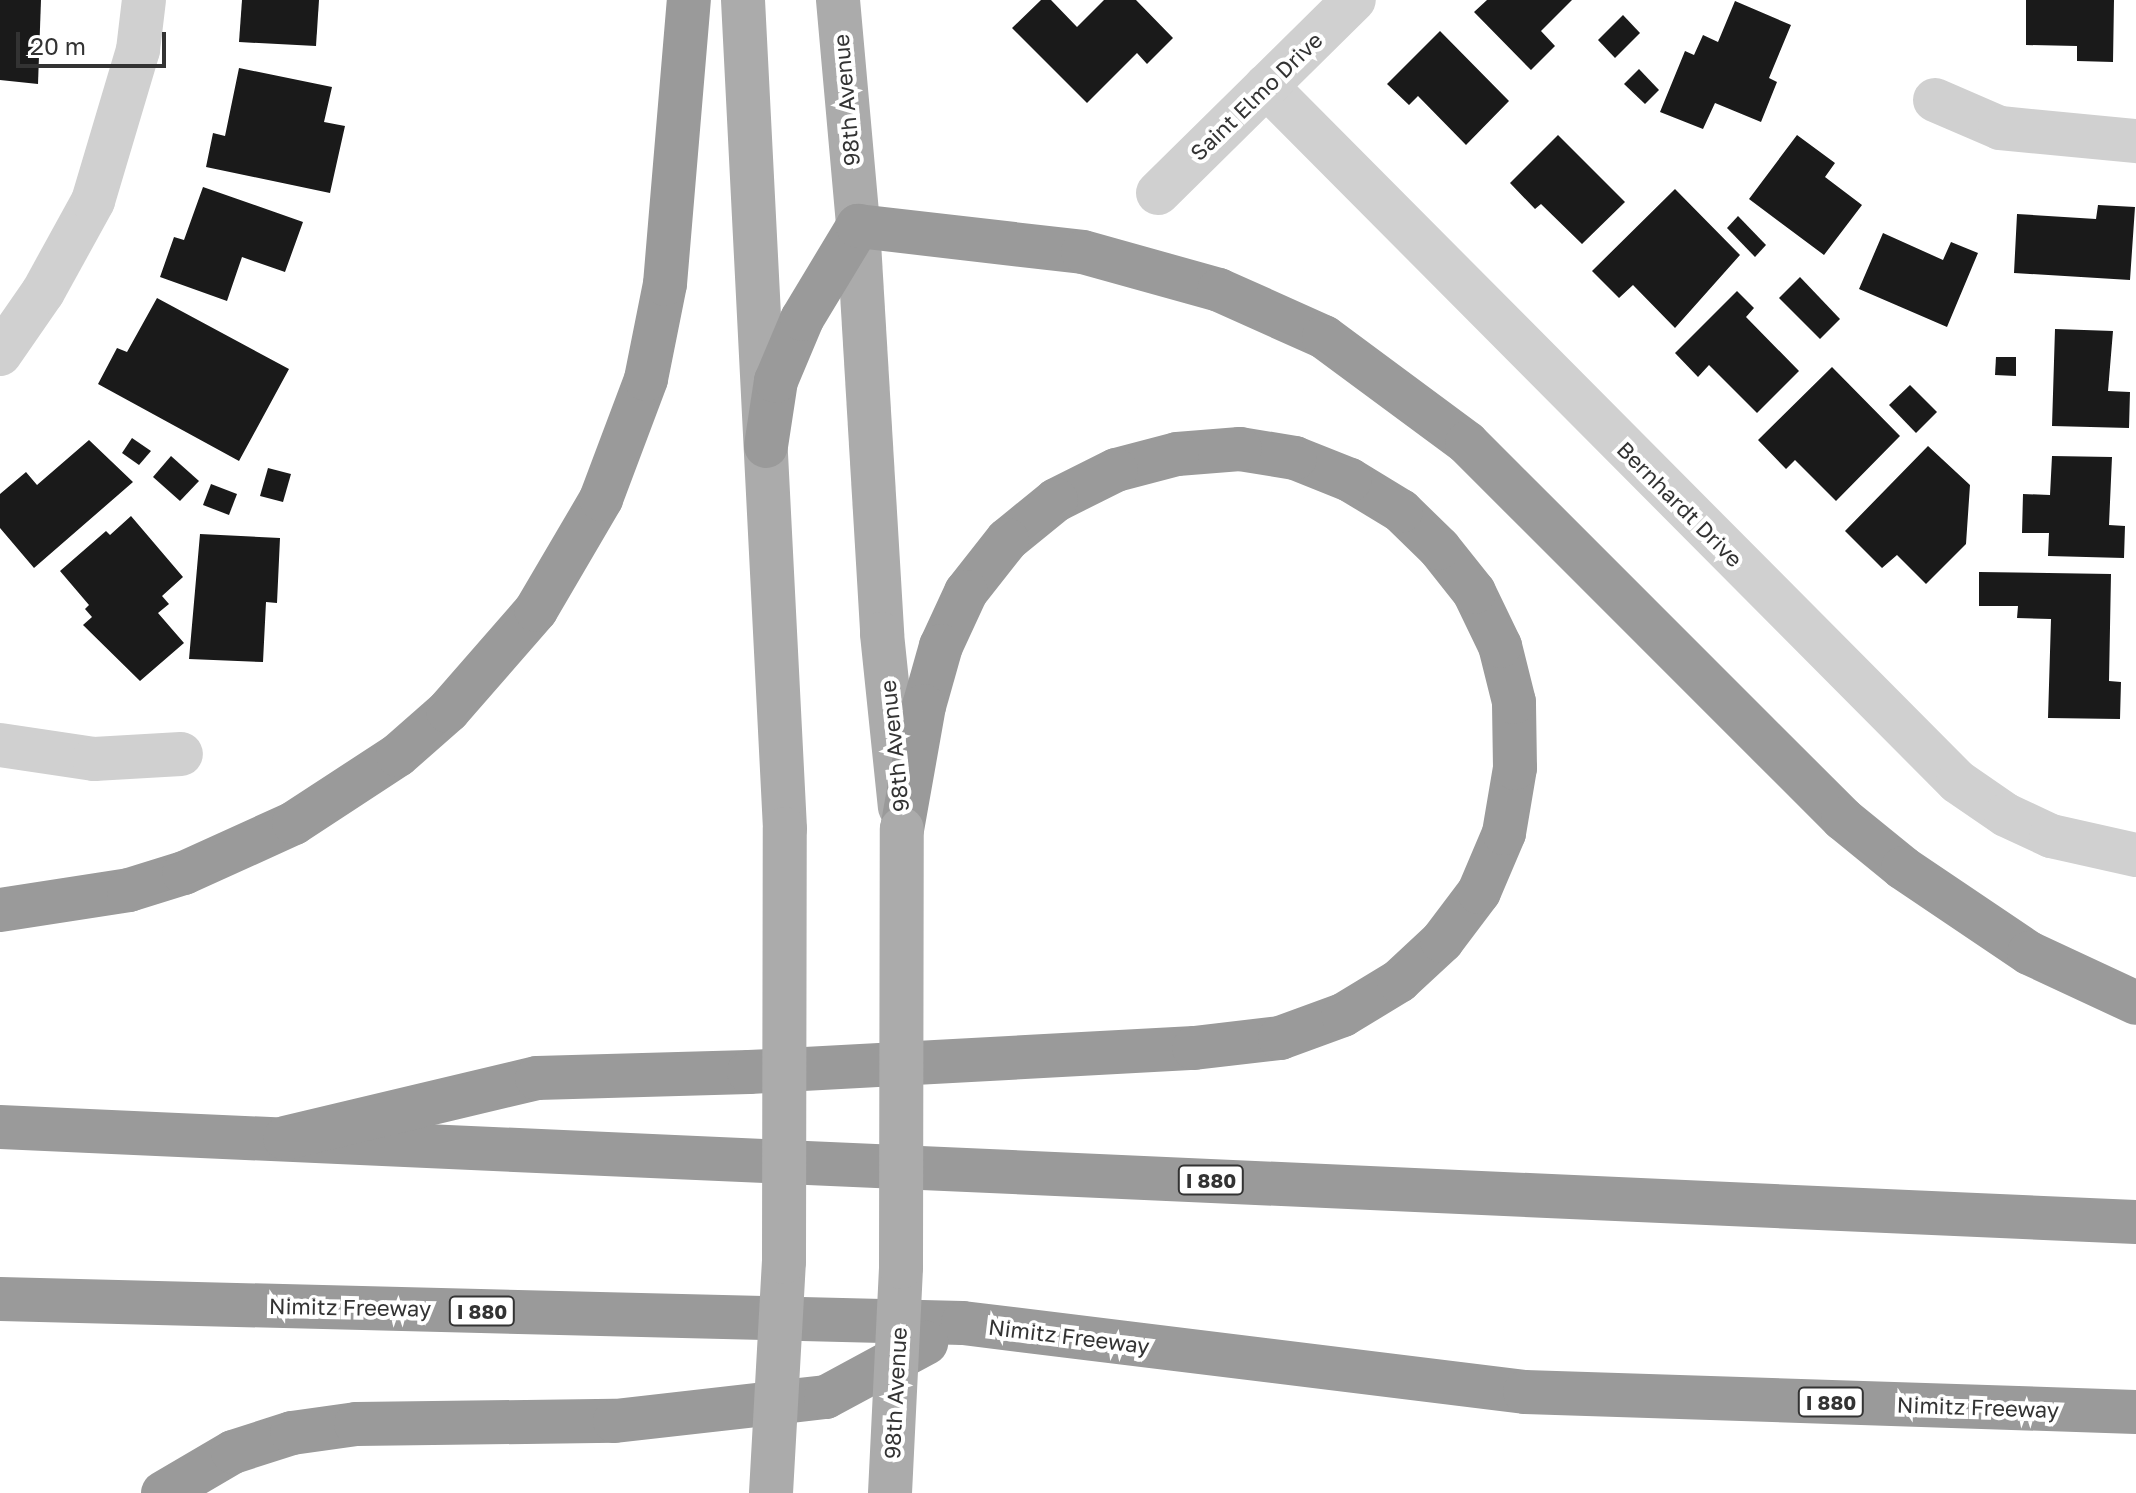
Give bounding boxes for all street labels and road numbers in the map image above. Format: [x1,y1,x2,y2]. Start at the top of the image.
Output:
street label: Saint Elmo Drive [1185,26,1327,166]
street label: 98th Avenue [827,33,865,167]
street label: Bernhardt Drive [1612,436,1748,572]
street label: 98th Avenue [874,679,914,813]
road number: I 880 [1177,1164,1245,1196]
street label: Nimitz Freeway [269,1292,431,1322]
road number: I 880 [448,1295,516,1327]
street label: Nimitz Freeway [987,1313,1151,1359]
street label: 98th Avenue [878,1326,912,1460]
road number: I 880 [1797,1386,1865,1418]
street label: Nimitz Freeway [1896,1391,2060,1423]

